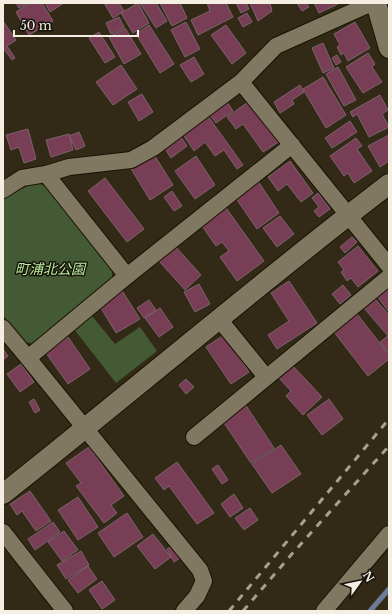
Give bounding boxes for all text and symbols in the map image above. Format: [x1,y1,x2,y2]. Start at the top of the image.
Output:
scale bar [14,12,138,38]
text: 50 m [20,18,52,33]
park label: 町浦北公園 [15,260,87,278]
north arrow [340,562,380,602]
text: N [360,568,377,585]

